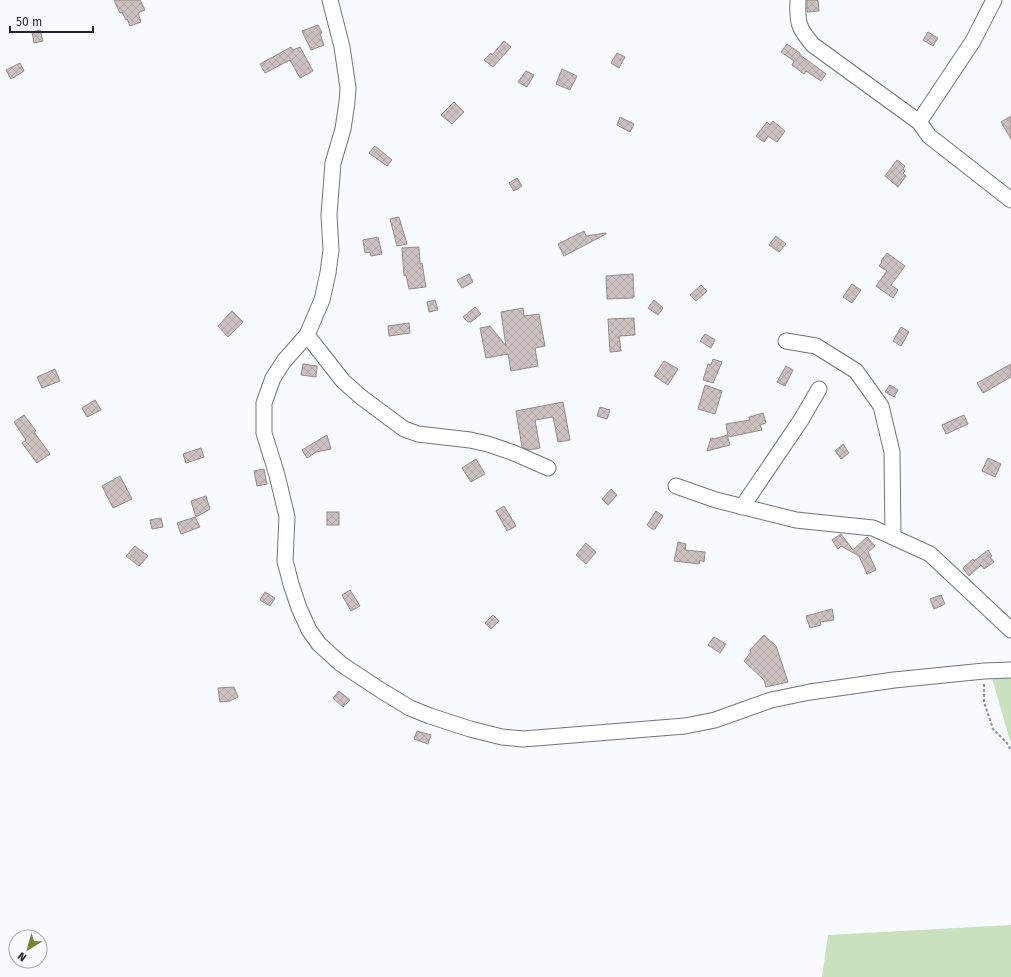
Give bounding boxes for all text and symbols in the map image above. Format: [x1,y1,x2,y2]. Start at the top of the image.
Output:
scale bar [10,8,93,34]
text: 50 m [16,15,42,29]
north arrow [8,929,48,969]
text: N [15,949,29,964]

